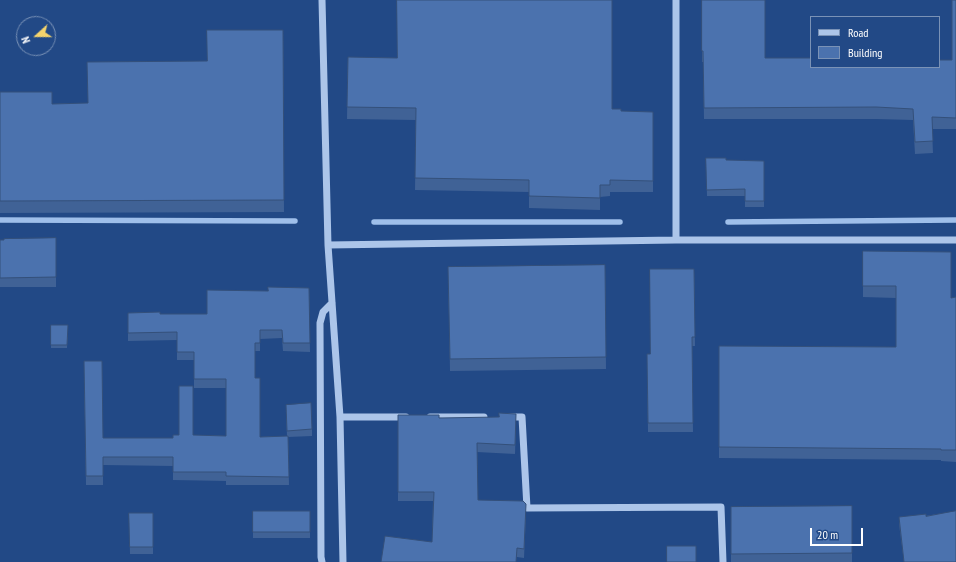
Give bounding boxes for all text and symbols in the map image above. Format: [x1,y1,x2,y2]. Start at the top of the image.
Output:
north arrow [16,16,56,56]
legend [810,16,940,68]
text: Road [848,25,868,40]
text: N [18,35,33,45]
text: Building [848,45,883,60]
scale bar [812,520,865,546]
text: 20 m [817,527,838,542]

